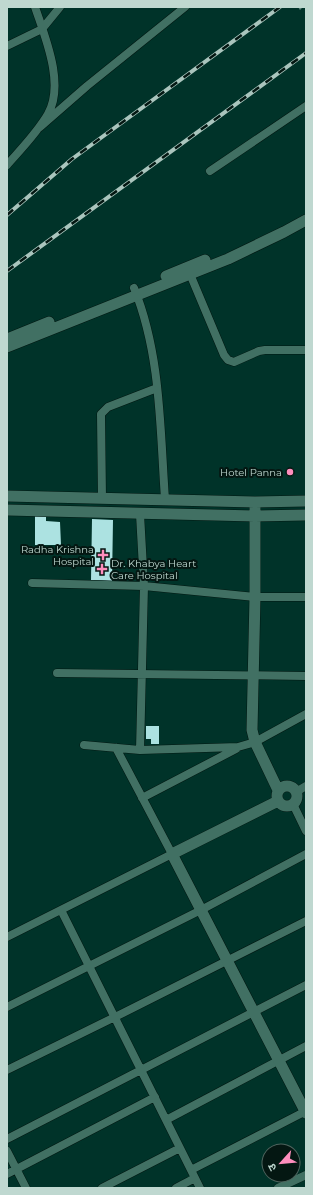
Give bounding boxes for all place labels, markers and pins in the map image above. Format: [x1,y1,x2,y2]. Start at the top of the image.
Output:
place label: Hotel Panna [220,466,282,479]
marker: Hotel Panna [285,467,295,477]
place label: Radha Krishna Hospital [21,543,94,568]
marker: Radha Krishna Hospital [97,549,109,561]
place label: Dr. Khabya Heart Care Hospital [111,557,196,582]
marker: Dr. Khabya Heart Care Hospital [96,563,108,575]

